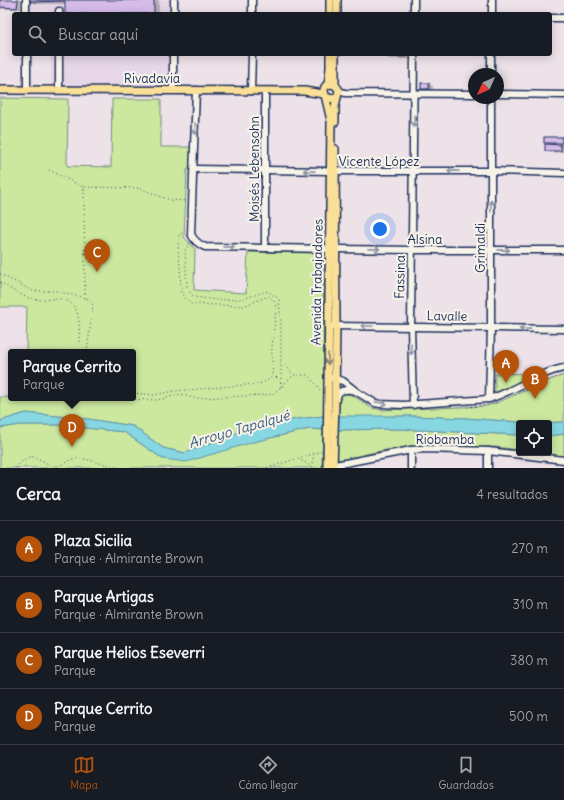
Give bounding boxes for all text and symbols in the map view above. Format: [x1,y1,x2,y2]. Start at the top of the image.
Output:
search box [12,12,552,56]
icon: search [26,23,48,45]
text: Buscar aquí [58,25,138,44]
north arrow [468,68,504,104]
street label: Rivadavia [124,70,180,87]
one-way arrow [410,114,417,127]
street label: Moisés Lebensohn [246,115,263,222]
one-way arrow [191,122,199,135]
street label: Vicente López [338,153,420,170]
one-way arrow [303,167,316,175]
one-way arrow [447,167,460,175]
one-way arrow [487,200,495,213]
street label: Avenida Trabajadores [307,219,327,345]
your location [370,219,390,239]
street label: Grimaldi [472,223,489,273]
street label: Alsina [407,231,443,248]
pin: C [84,239,110,272]
one-way arrow [222,243,235,251]
one-way arrow [367,245,380,253]
one-way arrow [497,246,510,253]
street label: Fassina [391,255,409,299]
street label: Lavalle [426,307,468,325]
one-way arrow [361,322,374,330]
one-way arrow [519,325,532,333]
one-way arrow [407,342,415,355]
popup [8,349,136,401]
pin: A [493,350,519,383]
one-way arrow [324,352,332,365]
text: Parque Cerrito [23,357,121,376]
pin: B [522,366,548,399]
text: Parque [23,376,65,393]
one-way arrow [374,399,387,407]
water label: Arroyo Tapalqué [186,406,293,452]
pin: D [59,414,85,447]
map controls [516,420,552,456]
button: locate [516,420,552,456]
street label: Riobamba [415,431,475,448]
text: Cerca [16,483,61,505]
text: 4 resultados [476,486,548,503]
text: Plaza Sicilia [54,531,132,550]
text: A [25,540,33,557]
text: 270 m [511,540,548,557]
text: Parque · Almirante Brown [54,550,204,567]
text: Parque Artigas [54,587,154,606]
text: B [25,596,33,613]
text: 310 m [513,596,548,613]
text: Parque · Almirante Brown [54,606,204,623]
text: Parque Helios Eseverri [54,643,205,662]
text: C [25,652,33,669]
text: 380 m [510,652,548,669]
text: Parque [54,662,96,679]
text: Parque Cerrito [54,699,152,718]
text: D [24,708,34,725]
text: 500 m [509,708,548,725]
text: Parque [54,718,96,735]
tab: Mapa [70,754,98,792]
tab: Cómo llegar [238,754,298,792]
tab: Guardados [438,754,494,792]

